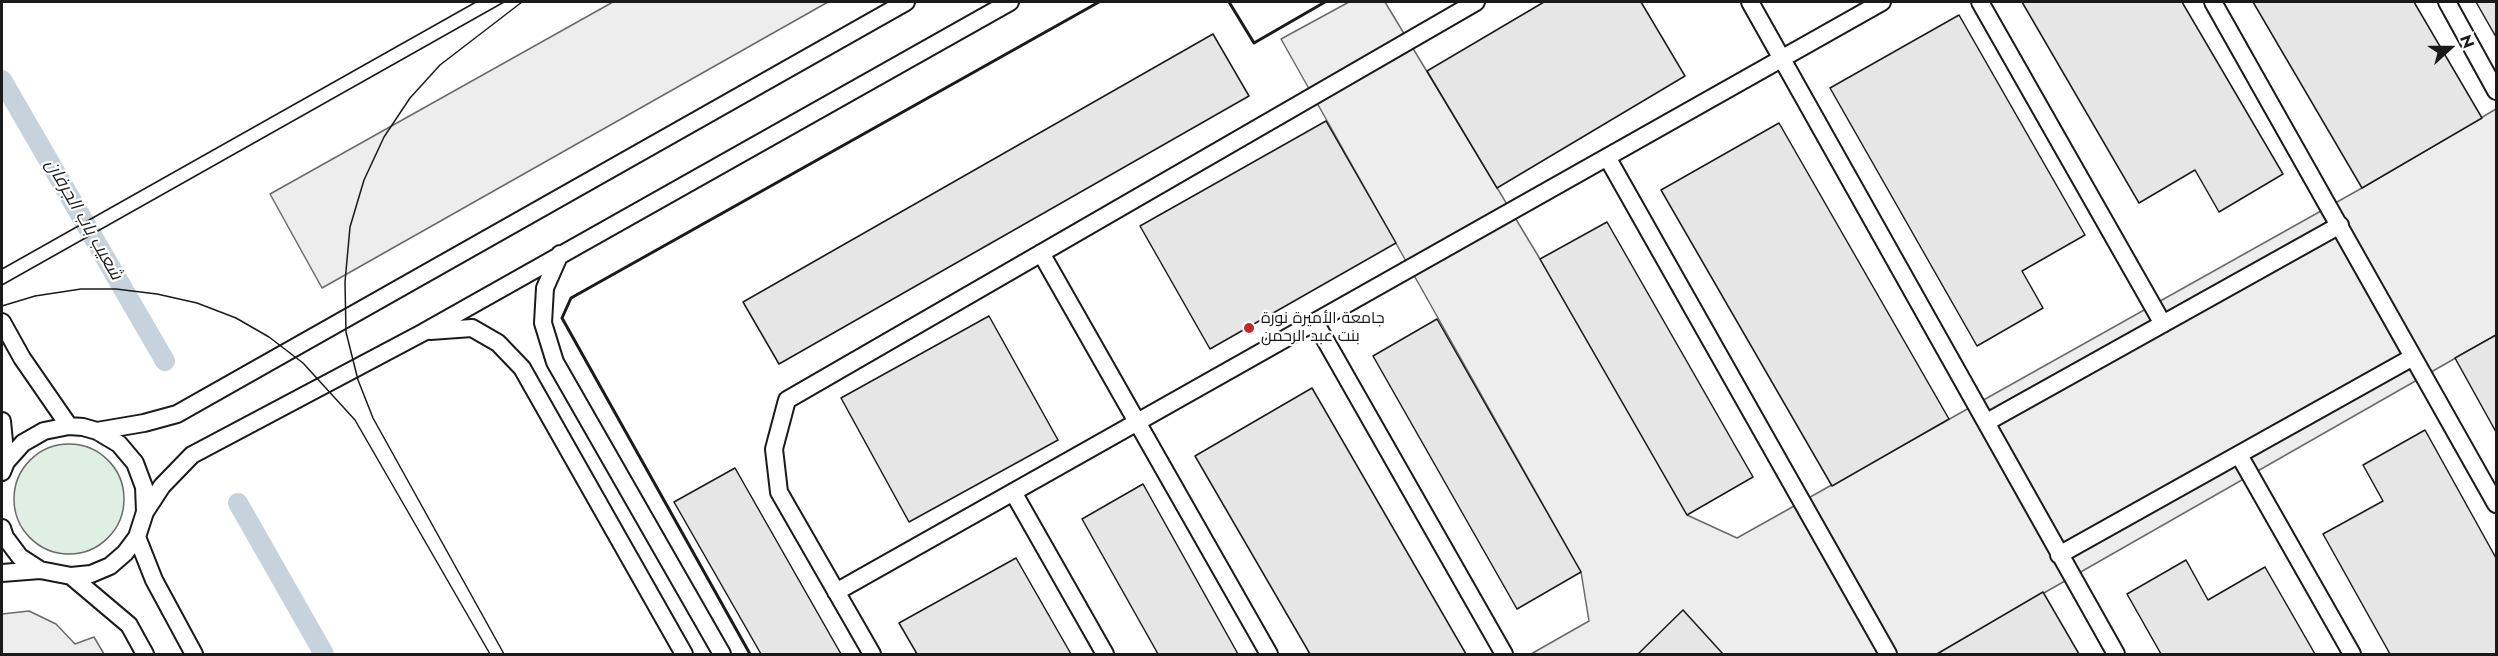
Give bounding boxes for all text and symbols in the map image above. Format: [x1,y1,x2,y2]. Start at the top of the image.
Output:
north arrow [2420,18,2480,78]
text: N [2454,31,2480,51]
water label: شعيب باب الجرفان [40,156,126,284]
place label: جامعة الأميرة نورة بنت عبد الرحمن [1261,309,1385,347]
marker: جامعة الأميرة نورة بنت عبد الرحمن [1242,321,1256,335]

